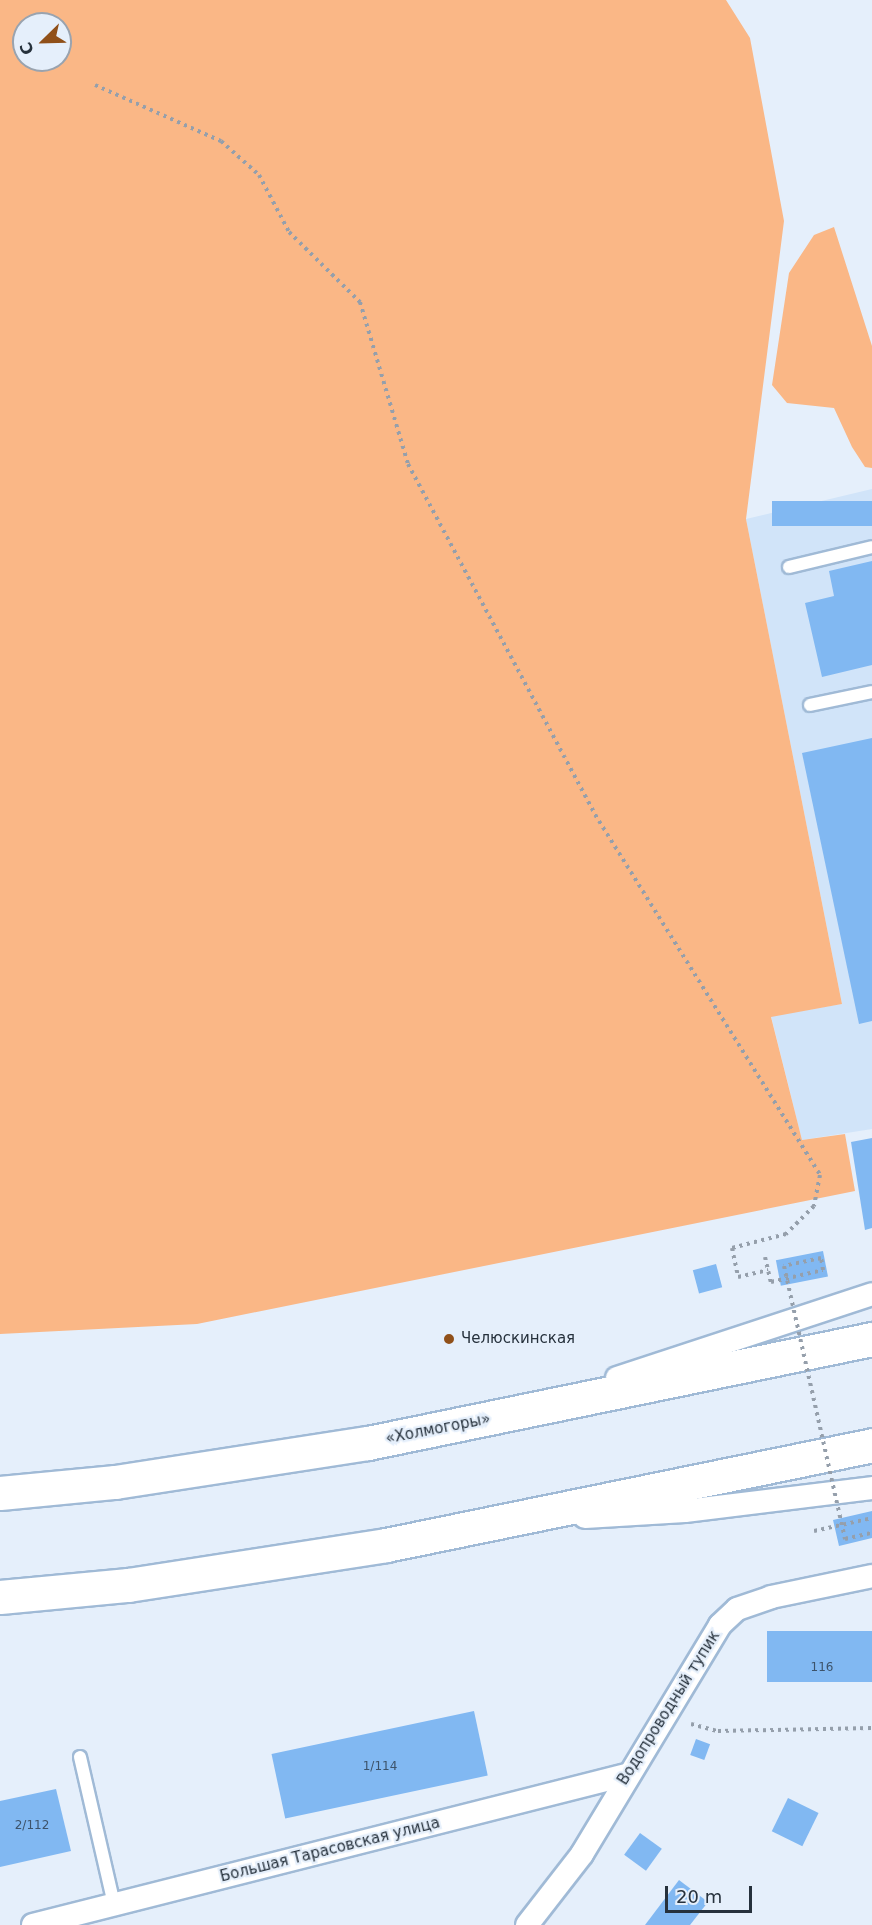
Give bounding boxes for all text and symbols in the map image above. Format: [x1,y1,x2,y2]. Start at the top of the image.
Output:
north arrow [12,12,72,72]
text: С [16,39,38,58]
place label: Челюскинская [461,1330,575,1348]
marker: Челюскинская [442,1332,456,1346]
street label: «Холмогоры» [384,1410,492,1448]
street label: Водопроводный тупик [614,1628,724,1788]
house number: 116 [811,1661,833,1675]
house number: 1/114 [363,1760,397,1774]
street label: Большая Тарасовская улица [218,1814,442,1886]
house number: 2/112 [15,1819,49,1833]
scale bar [668,1874,755,1912]
text: 20 m [676,1886,722,1907]

